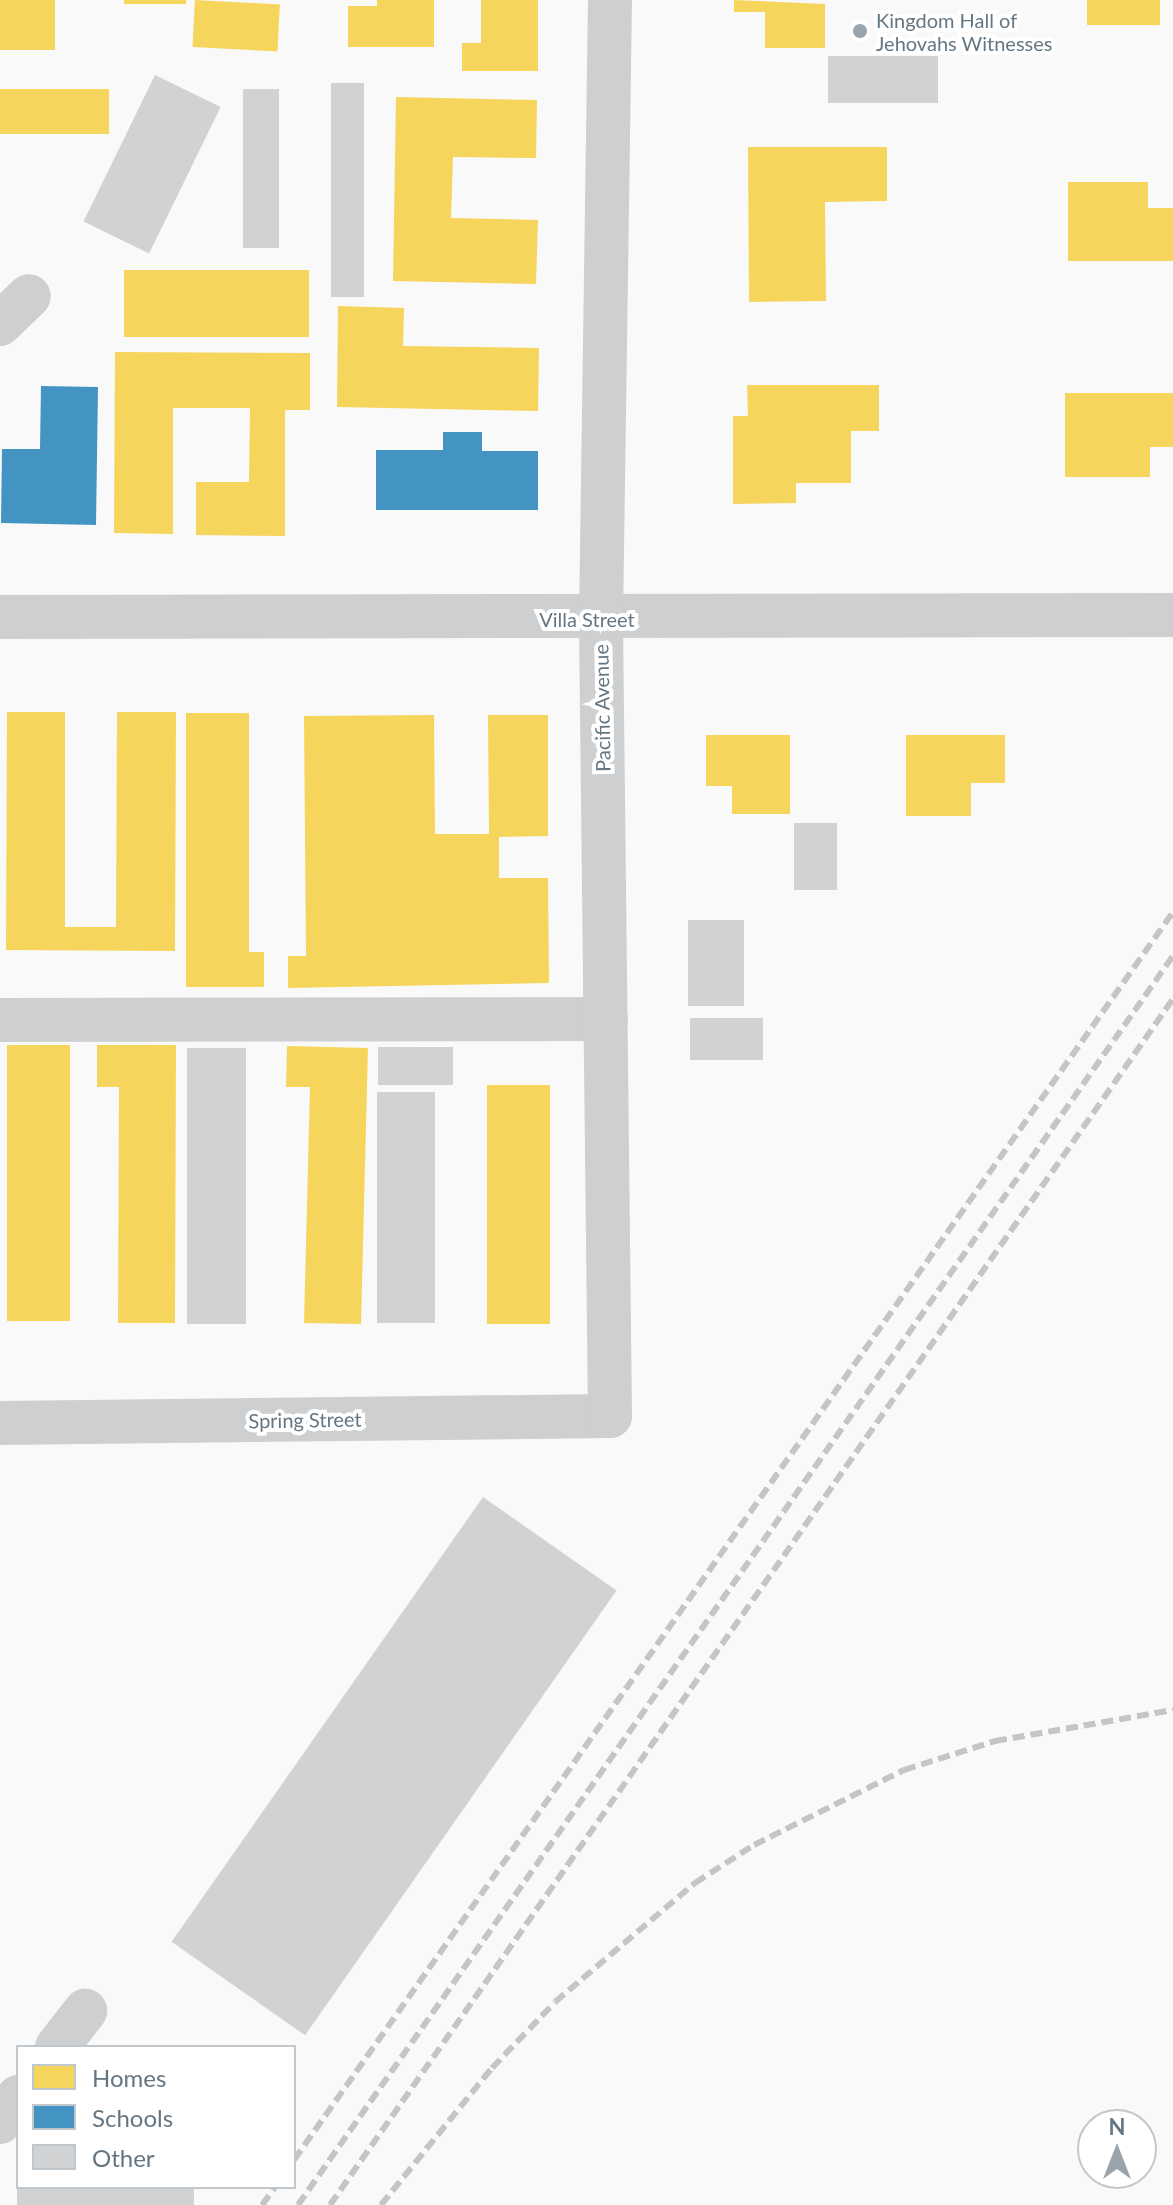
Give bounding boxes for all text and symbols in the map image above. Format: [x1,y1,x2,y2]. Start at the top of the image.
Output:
place label: Kingdom Hall of Jehovahs Witnesses [876,8,1053,55]
marker: Kingdom Hall of Jehovahs Witnesses [851,22,869,40]
street label: Villa Street [539,607,635,631]
street label: Pacific Avenue [589,644,615,772]
street label: Spring Street [248,1407,362,1433]
legend [16,2045,296,2189]
text: Homes [92,2063,166,2092]
text: Schools [92,2103,173,2132]
north arrow [1077,2109,1157,2189]
text: N [1109,2113,1125,2140]
text: Other [92,2143,155,2172]

